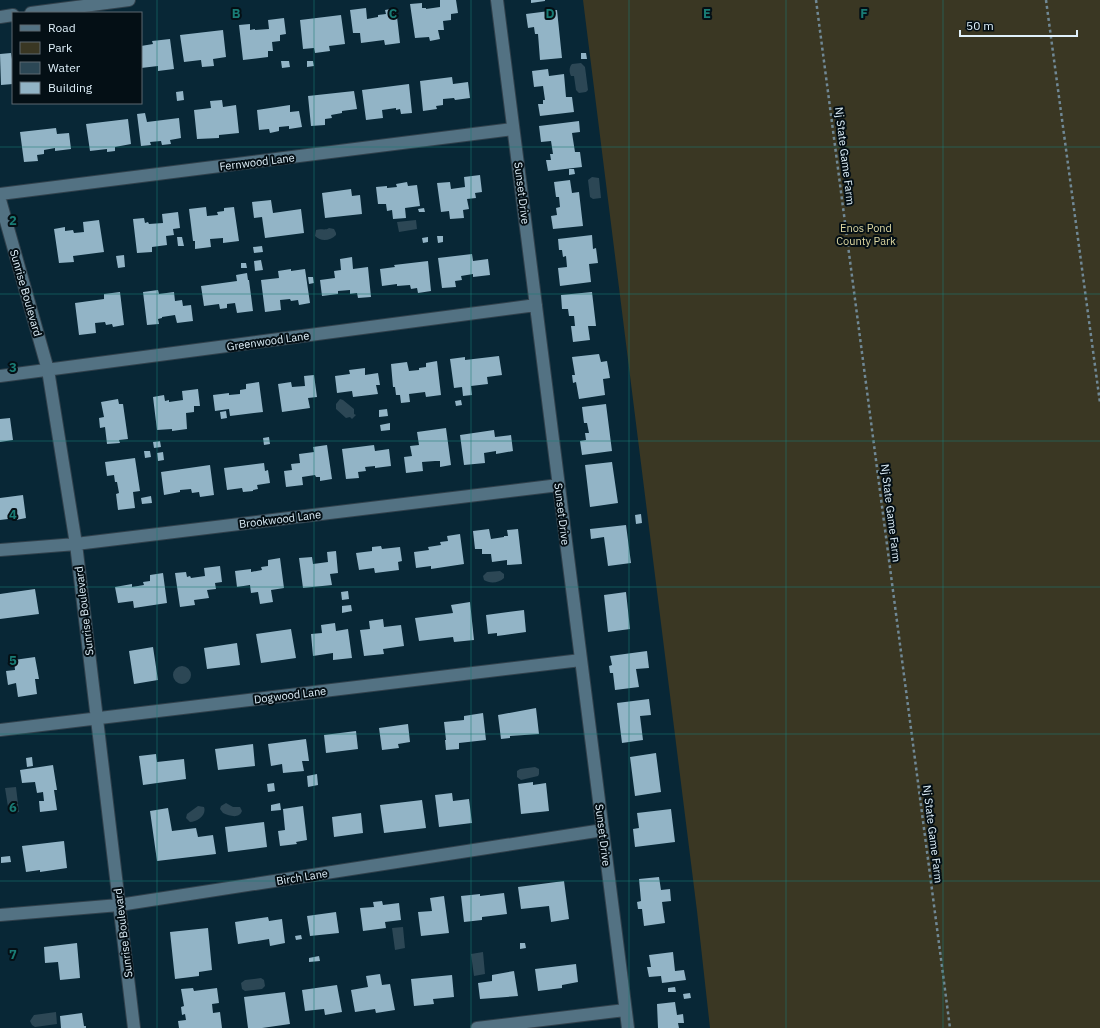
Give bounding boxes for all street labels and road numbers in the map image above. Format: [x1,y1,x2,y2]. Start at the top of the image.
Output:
street label: Nj State Game Farm [832,106,858,206]
street label: Fernwood Lane [219,150,295,174]
street label: Sunset Drive [511,161,533,225]
street label: Sunrise Boulevard [7,248,45,338]
street label: Greenwood Lane [226,328,310,354]
street label: Nj State Game Farm [878,463,904,563]
street label: Sunset Drive [551,482,573,546]
street label: Brookwood Lane [238,507,322,531]
street label: Sunrise Boulevard [72,566,96,656]
street label: Dogwood Lane [253,684,327,706]
street label: Nj State Game Farm [920,784,946,884]
street label: Sunset Drive [592,803,614,867]
street label: Birch Lane [275,866,329,888]
street label: Sunrise Boulevard [111,888,135,978]

